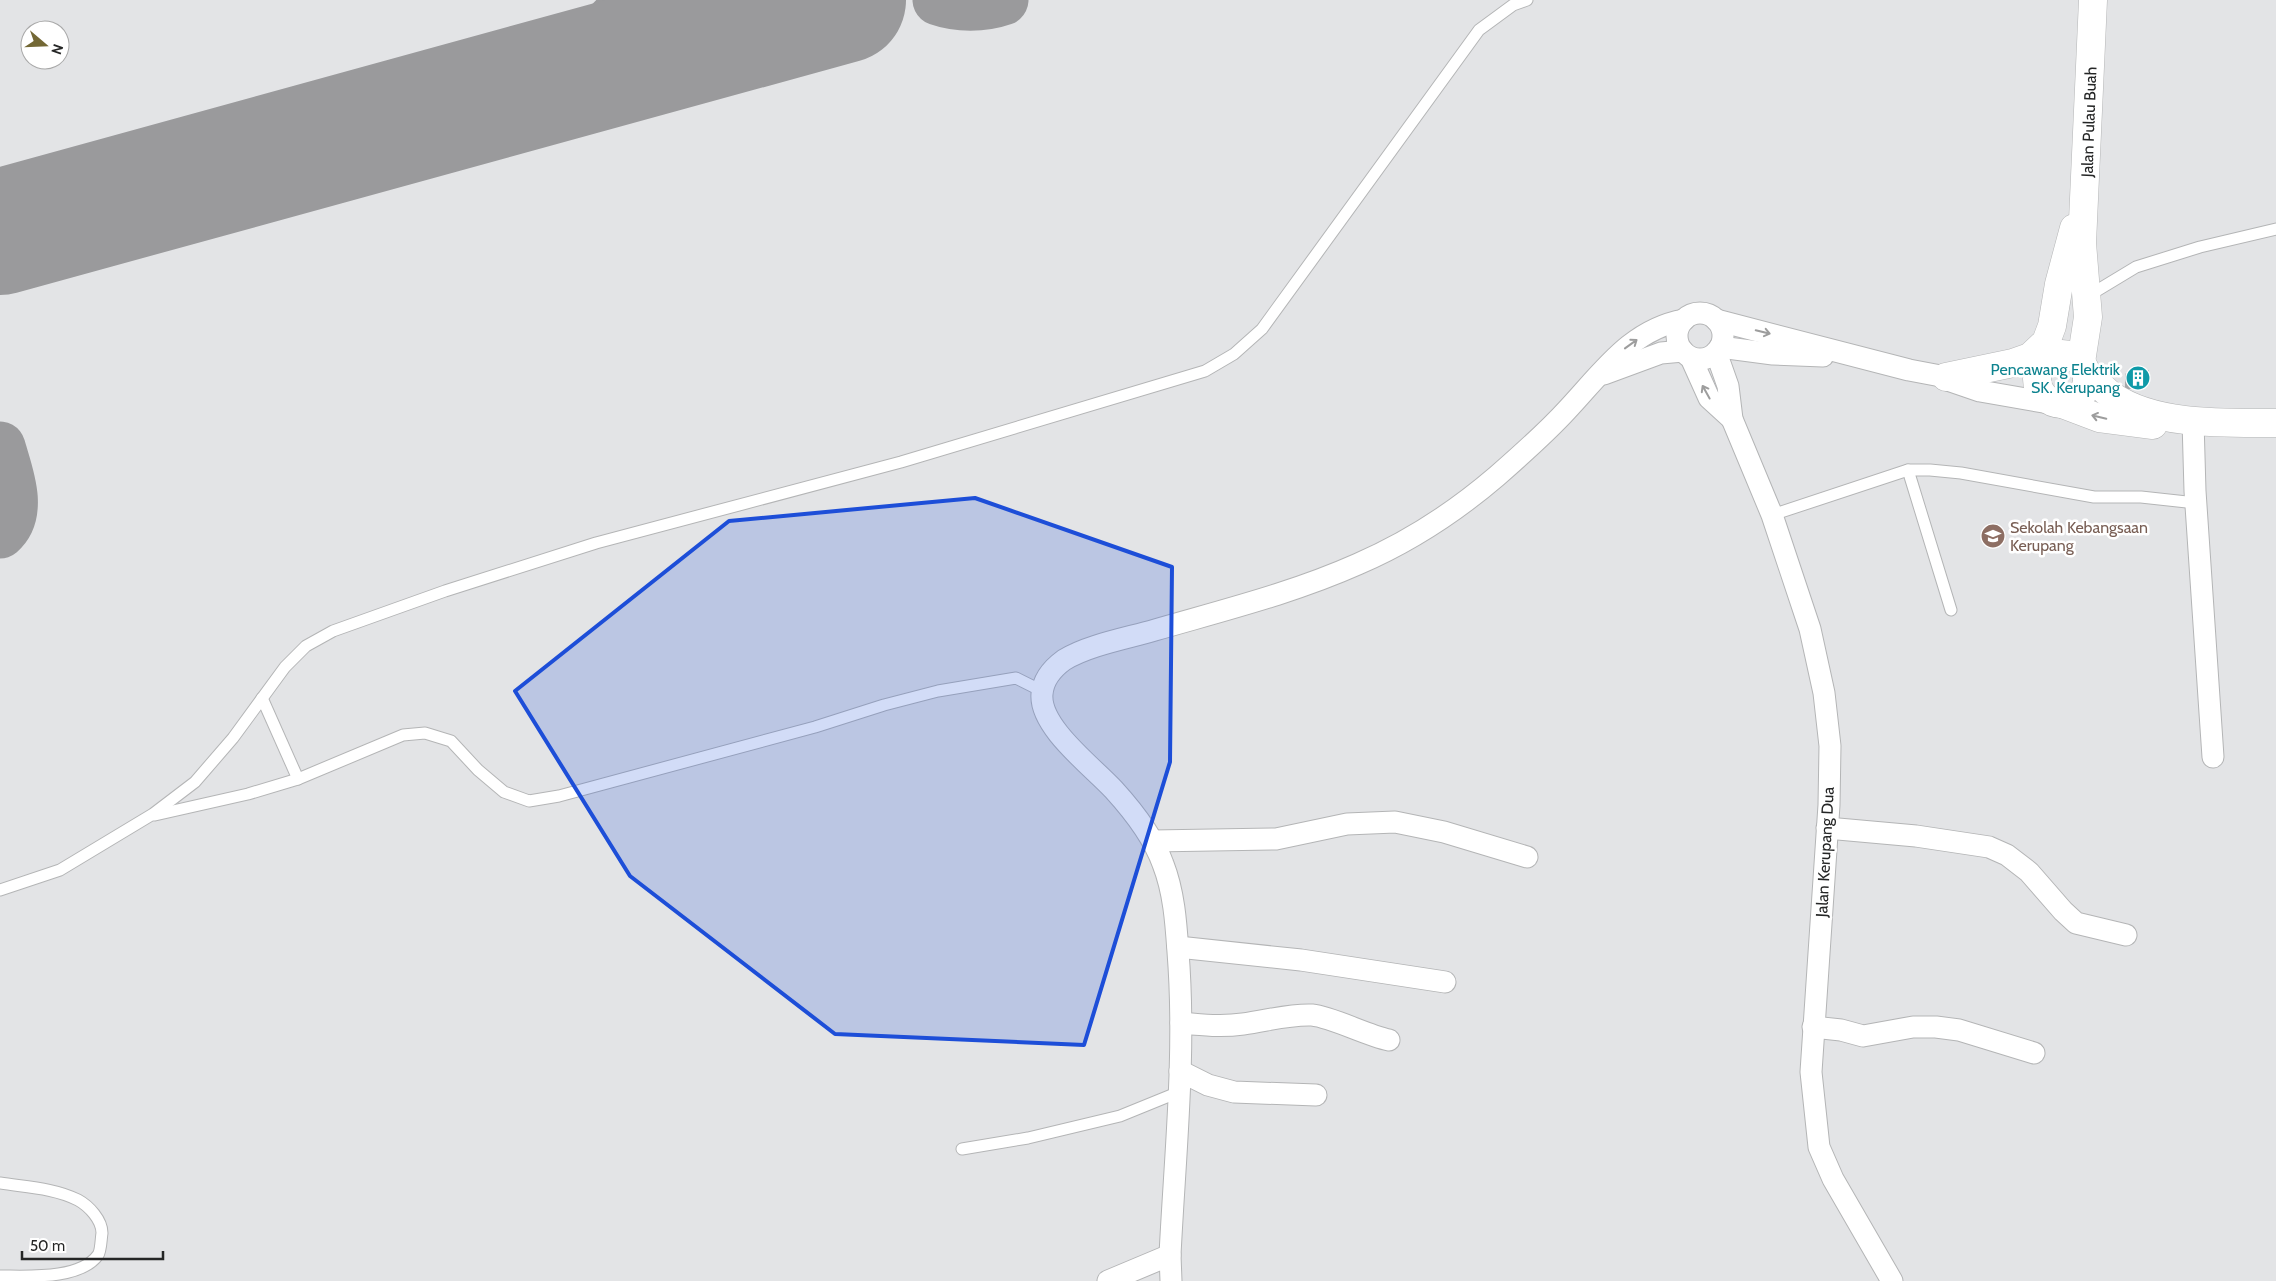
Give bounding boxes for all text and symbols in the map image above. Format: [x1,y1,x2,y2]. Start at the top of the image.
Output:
north arrow [20,20,70,70]
text: N [47,42,67,57]
street label: Jalan Pulau Buah [2078,66,2100,179]
one-way arrow [1755,328,1771,337]
one-way arrow [1624,339,1638,349]
place label: Pencawang Elektrik SK. Kerupang [1991,360,2121,397]
building icon: Pencawang Elektrik SK. Kerupang [2125,365,2151,391]
one-way arrow [1701,385,1711,399]
one-way arrow [2092,412,2108,421]
place label: Sekolah Kebangsaan Kerupang [2010,518,2148,555]
school or university icon: Sekolah Kebangsaan Kerupang [1980,523,2006,549]
street label: Jalan Kerupang Dua [1812,786,1838,919]
scale bar [22,1228,164,1260]
text: 50 m [30,1237,65,1255]

